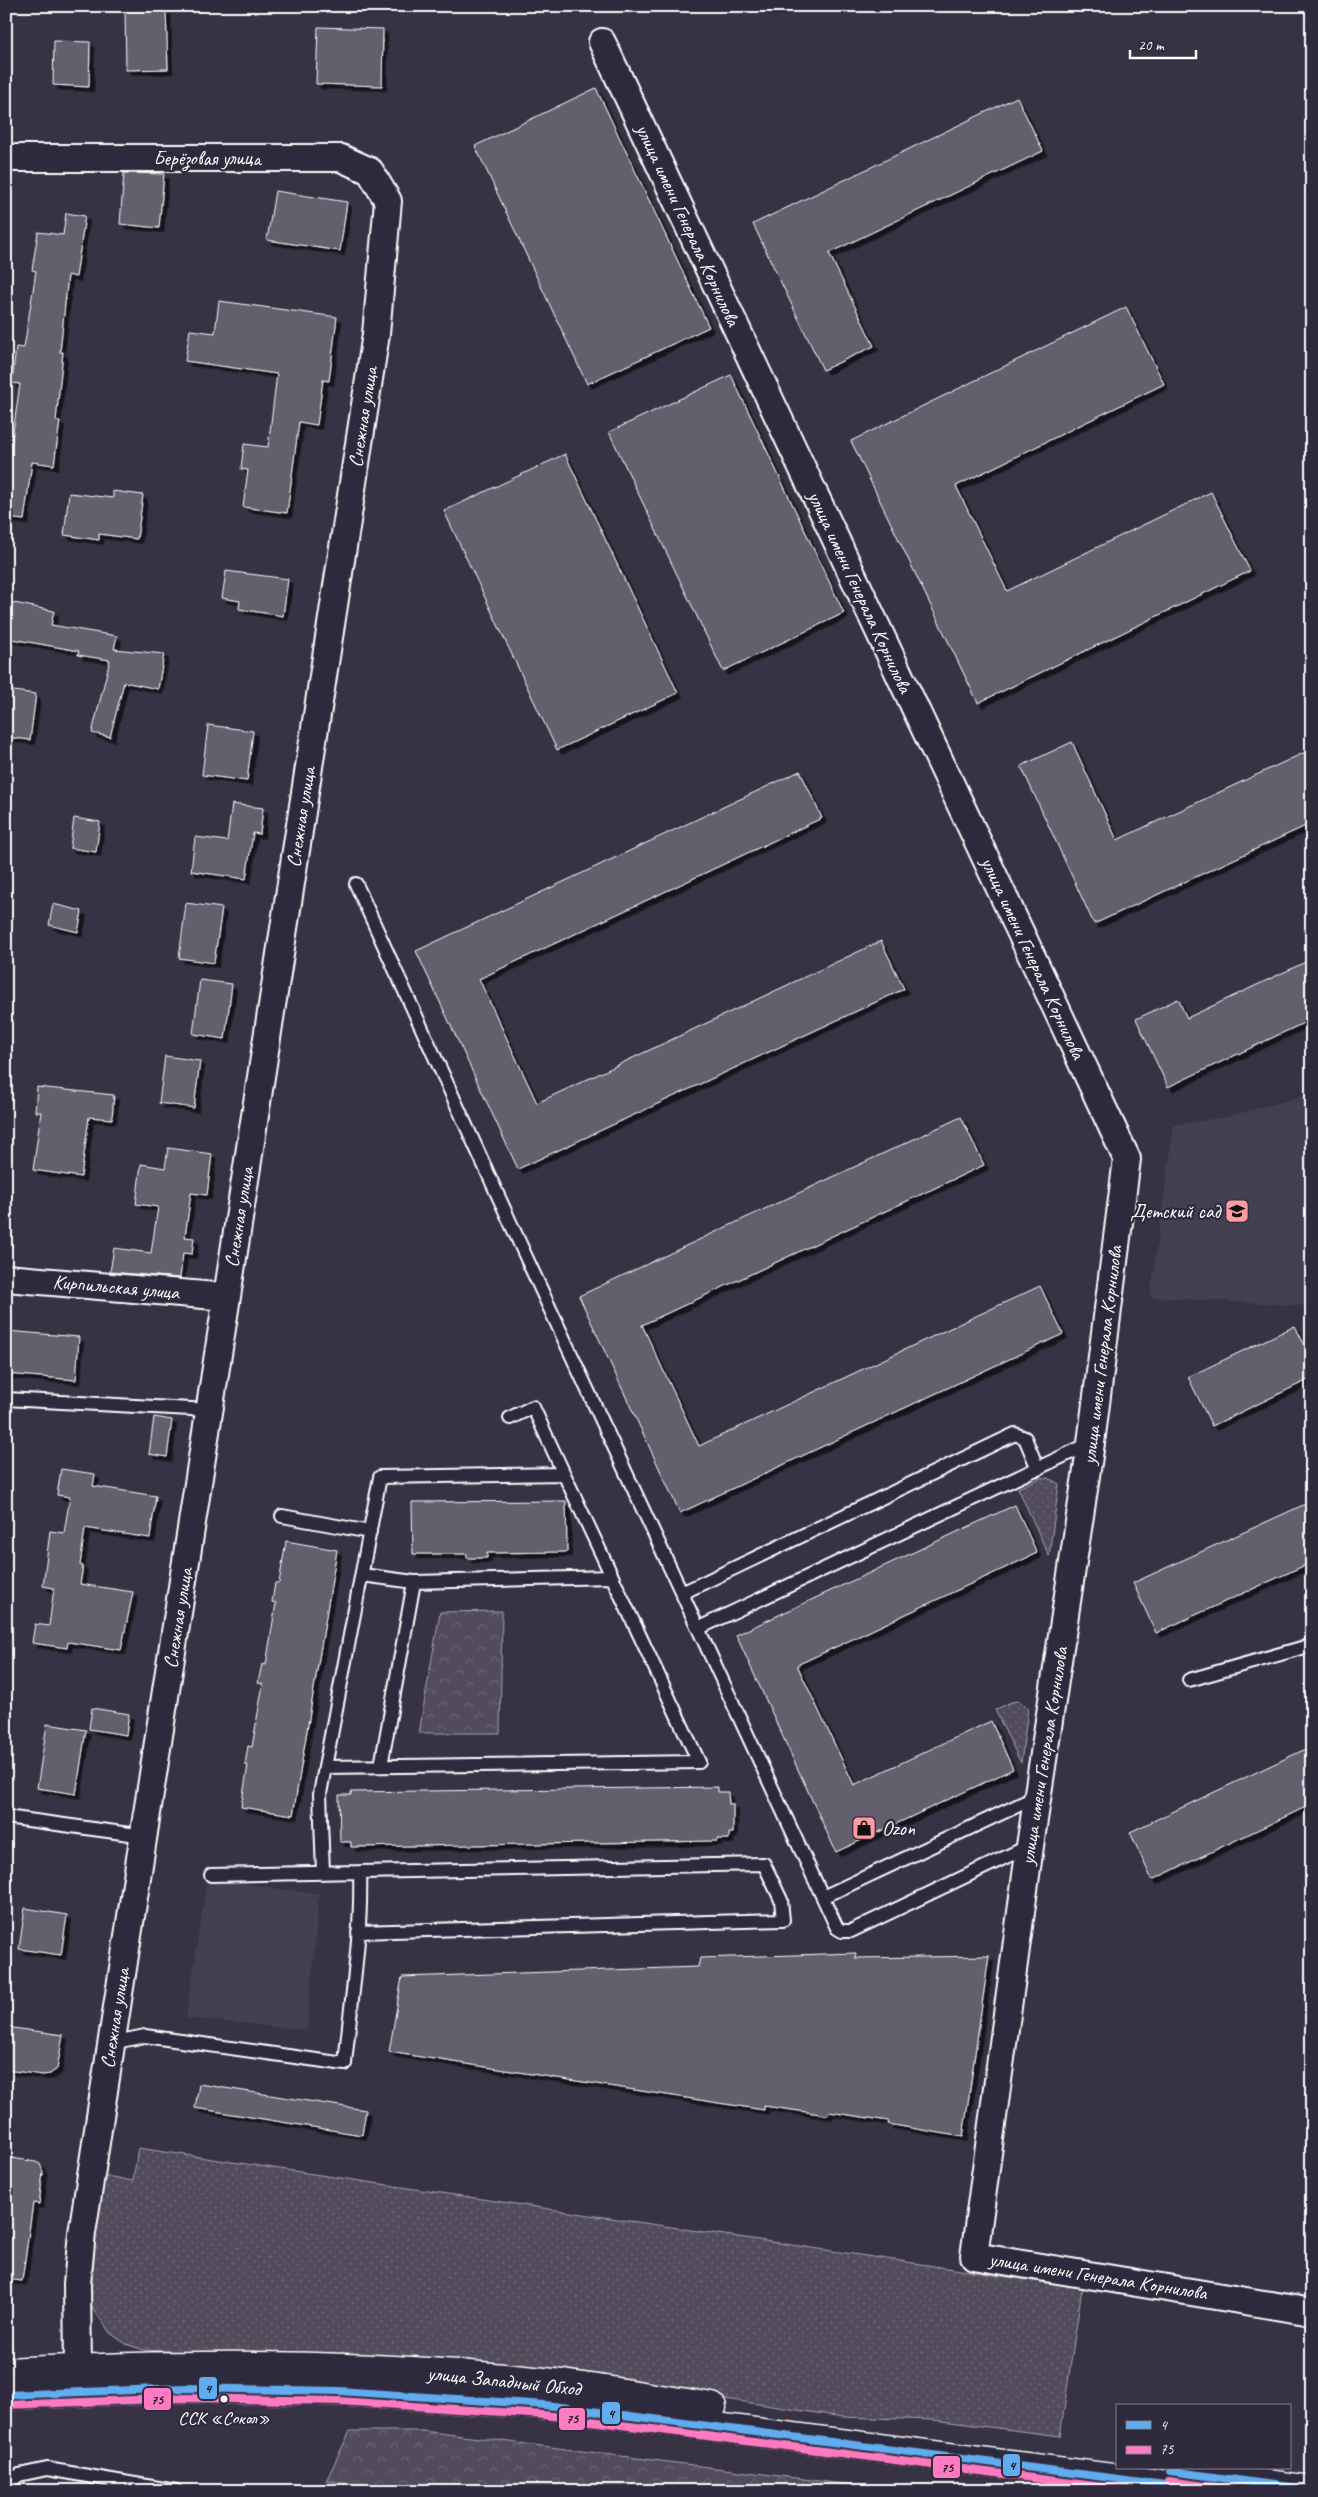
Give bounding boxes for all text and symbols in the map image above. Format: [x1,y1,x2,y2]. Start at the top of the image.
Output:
scale bar [1130,28,1197,60]
text: 20 m [1138,36,1165,55]
street label: улица имени Генерала Корнилова [630,119,747,332]
street label: Берёзовая улица [153,146,262,172]
street label: Снежная улица [343,363,384,469]
street label: улица имени Генерала Корнилова [802,486,919,699]
street label: Снежная улица [281,763,322,869]
street label: улица имени Генерала Корнилова [975,852,1092,1065]
street label: Снежная улица [219,1163,260,1269]
school or university icon: Детский сад [1224,1198,1250,1224]
place label: Детский сад [1130,1199,1222,1224]
street label: улица имени Генерала Корнилова [1076,1242,1128,1467]
street label: Кирпильская улица [52,1269,181,1305]
street label: Снежная улица [158,1564,199,1670]
street label: улица имени Генерала Корнилова [1014,1644,1074,1868]
shop icon: Ozon [851,1815,877,1841]
place label: Ozon [882,1816,916,1841]
street label: Снежная улица [95,1964,136,2070]
street label: улица имени Генерала Корнилова [986,2246,1210,2306]
street label: улица Западный Обход [425,2360,584,2402]
line badge: 4 [198,2376,218,2400]
text: 4 [205,2380,213,2397]
line badge: 75 [143,2387,172,2411]
text: 75 [151,2391,165,2408]
marker: ССК «Сокол» [219,2394,229,2404]
line badge: 4 [601,2401,621,2425]
legend [1116,2404,1290,2470]
text: 4 [608,2405,616,2422]
place label: ССК «Сокол» [178,2406,270,2430]
line badge: 75 [558,2407,586,2431]
text: 75 [566,2410,580,2427]
text: 4 [1160,2416,1168,2435]
text: 75 [1160,2440,1175,2459]
line badge: 4 [1002,2453,1021,2477]
line badge: 75 [932,2455,961,2479]
text: 4 [1009,2457,1017,2474]
text: 75 [941,2459,955,2476]

